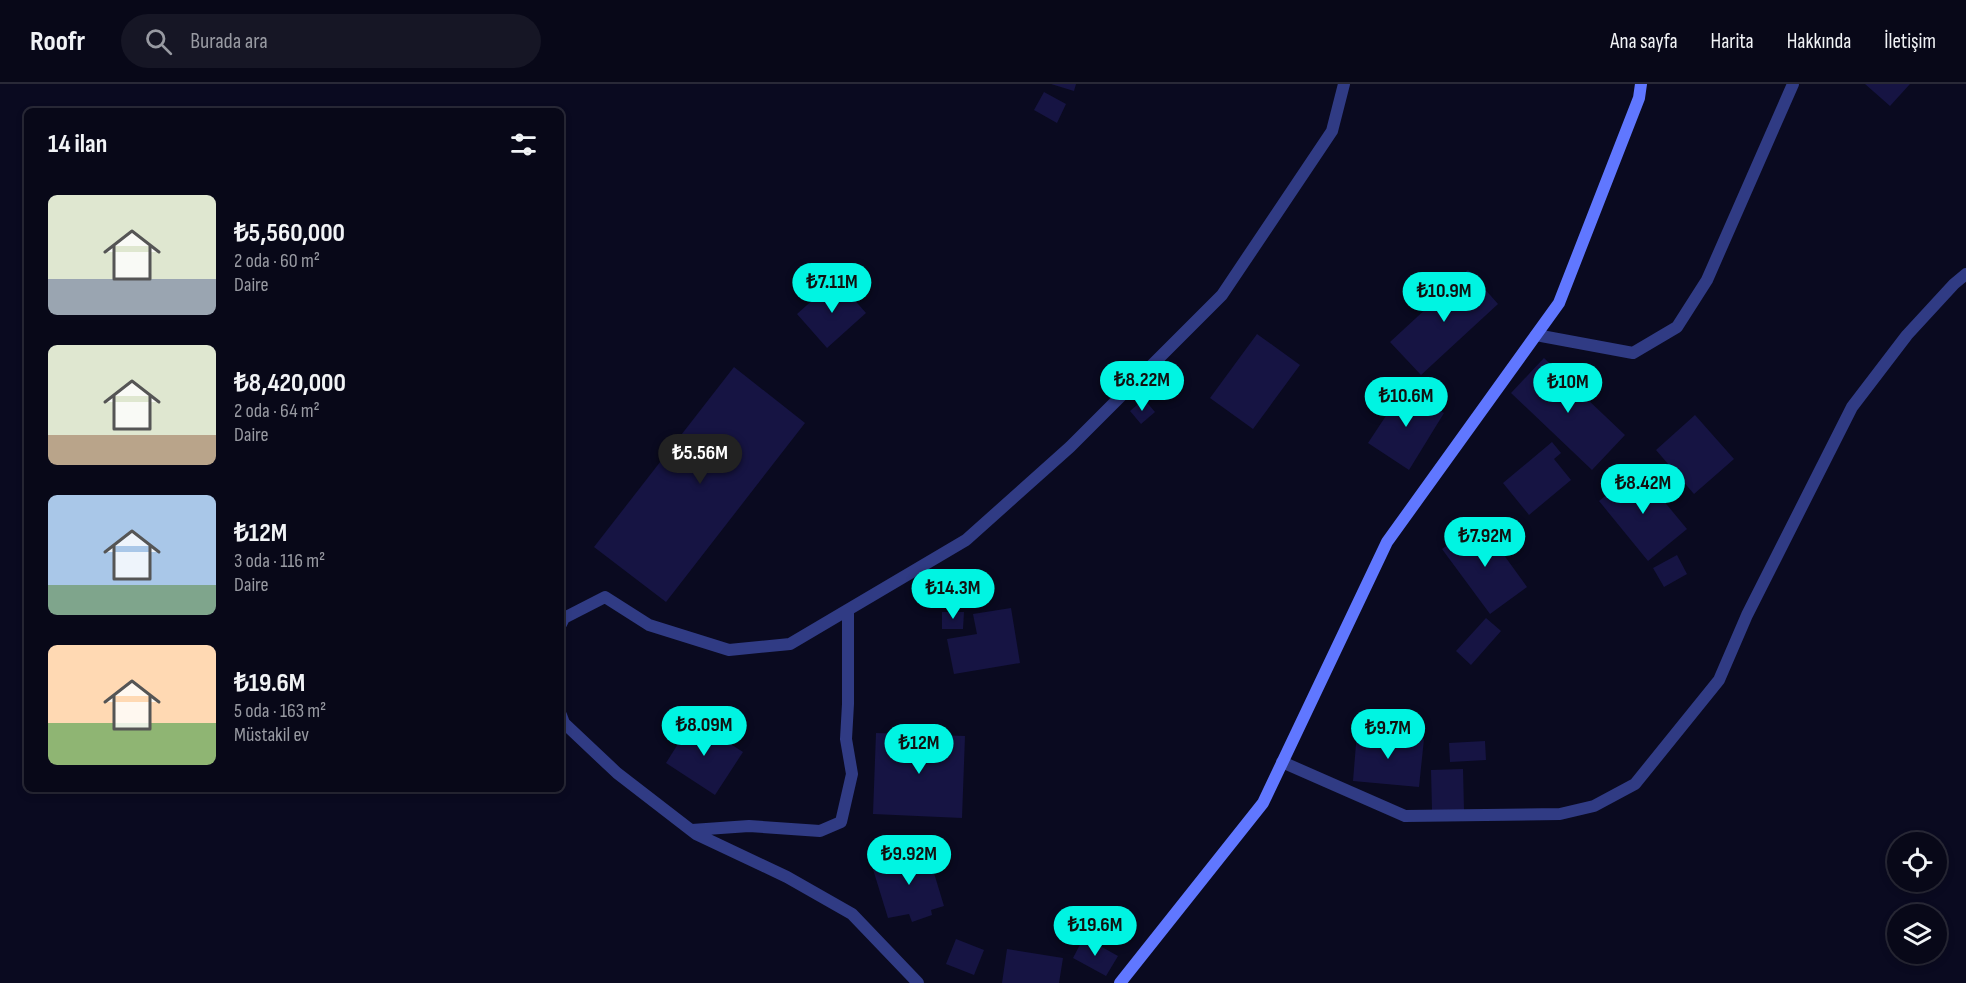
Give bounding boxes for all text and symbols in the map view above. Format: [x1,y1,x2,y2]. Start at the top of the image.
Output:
search box [121,14,541,68]
text: Roofr [30,25,85,58]
icon: search [142,25,175,58]
text: Burada ara [190,28,268,55]
text: Ana sayfa [1610,29,1678,54]
text: Harita [1711,29,1754,54]
text: Hakkında [1787,29,1851,54]
text: İletişim [1884,29,1936,54]
icon: filters [507,128,540,161]
text: 14 ilan [48,129,107,160]
text: ₺5,560,000 [234,218,345,249]
icon: home [96,219,168,291]
text: 2 oda · 60 m² [234,249,320,273]
pin: ₺7.11M [783,263,881,314]
text: ₺7.11M [806,270,858,294]
pin: ₺10.9M [1395,272,1493,323]
text: Daire [234,273,269,297]
text: ₺10.9M [1417,279,1471,303]
pin: ₺8.22M [1093,361,1191,412]
pin: ₺10M [1532,363,1604,414]
text: ₺8,420,000 [234,368,346,399]
text: ₺8.22M [1114,368,1170,392]
icon: home [96,369,168,441]
text: ₺10M [1547,370,1589,394]
pin: ₺10.6M [1357,377,1455,428]
text: ₺10.6M [1379,384,1433,408]
text: 2 oda · 64 m² [234,399,320,423]
text: Daire [234,423,269,447]
pin: ₺5.56M [651,434,749,485]
text: ₺5.56M [672,441,728,465]
pin: ₺8.42M [1594,464,1692,515]
text: ₺8.42M [1615,471,1671,495]
pin: ₺7.92M [1436,517,1534,568]
text: ₺12M [234,518,287,549]
icon: home [96,519,168,591]
text: ₺7.92M [1458,524,1512,548]
text: 3 oda · 116 m² [234,549,325,573]
pin: ₺14.3M [904,569,1002,620]
text: Daire [234,573,269,597]
text: ₺14.3M [926,576,980,600]
text: ₺19.6M [234,668,305,699]
icon: home [96,669,168,741]
text: 5 oda · 163 m² [234,699,326,723]
pin: ₺8.09M [655,706,753,757]
pin: ₺9.7M [1346,709,1430,760]
text: ₺8.09M [676,713,732,737]
text: ₺9.7M [1365,716,1411,740]
text: Müstakil ev [234,723,309,747]
pin: ₺12M [883,724,955,775]
text: ₺12M [899,731,939,755]
map controls [1887,832,1947,964]
button: locate [1887,832,1947,892]
pin: ₺9.92M [860,835,958,886]
text: ₺9.92M [881,842,937,866]
button: layers [1887,904,1947,964]
pin: ₺19.6M [1046,906,1144,957]
text: ₺19.6M [1068,913,1122,937]

